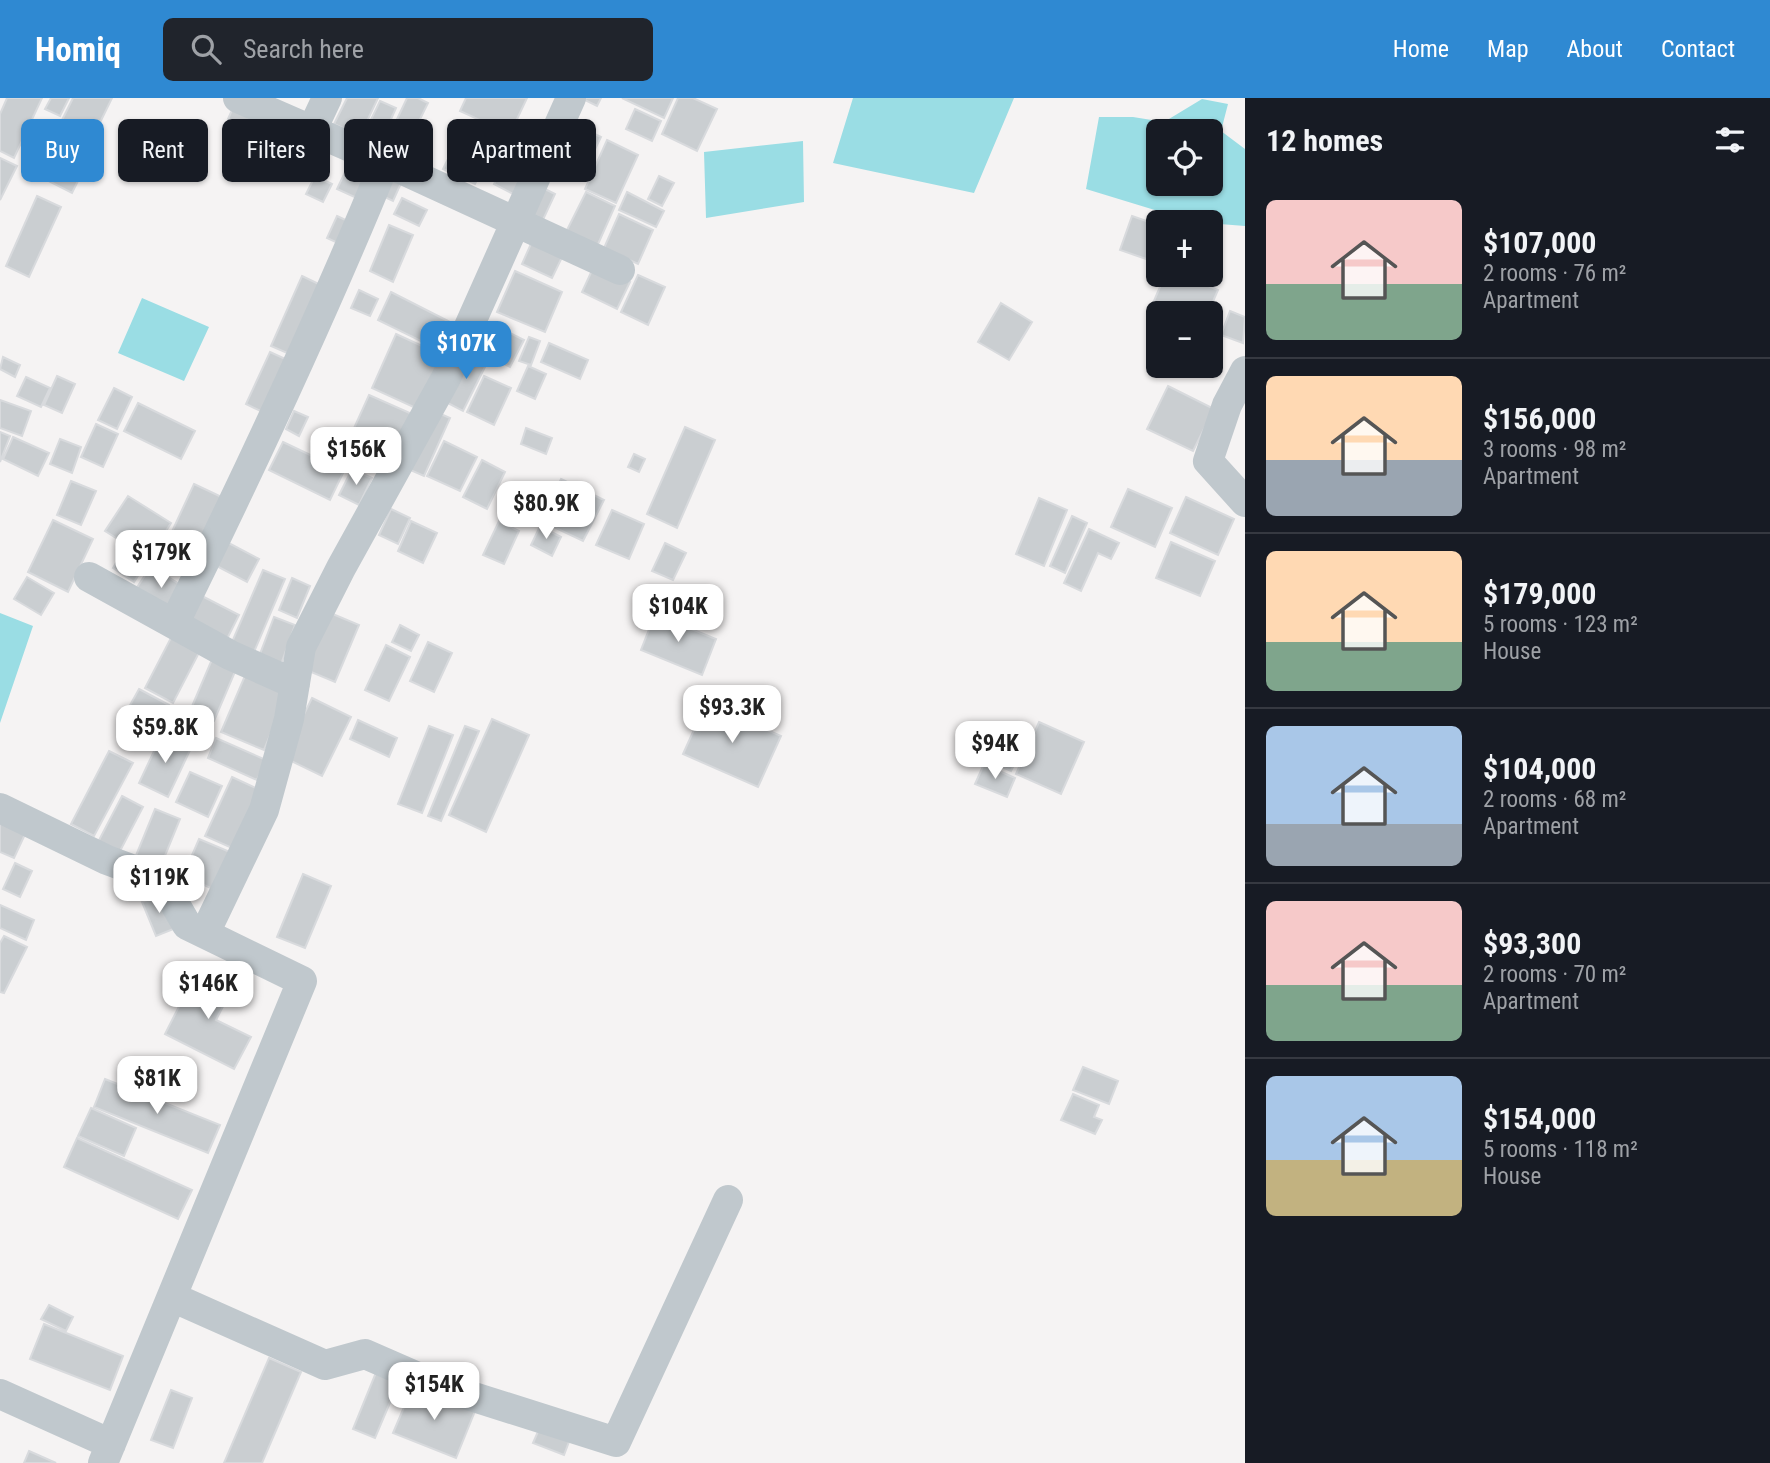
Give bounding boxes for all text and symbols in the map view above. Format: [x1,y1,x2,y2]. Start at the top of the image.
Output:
search box [163,18,653,81]
text: Homiq [35,30,121,69]
icon: search [187,30,225,68]
text: Search here [243,34,364,64]
text: Home [1393,35,1449,63]
text: Map [1487,35,1529,63]
text: About [1567,35,1623,63]
text: Contact [1661,35,1735,63]
chip: Buy [21,119,104,182]
chip: Rent [118,119,208,182]
chip: Filters [222,119,330,182]
chip: New [344,119,433,182]
chip: Apartment [447,119,596,182]
map controls [1146,119,1223,378]
button: locate [1146,119,1223,196]
icon: filters [1711,121,1749,159]
text: 12 homes [1266,123,1383,158]
button: + [1146,210,1223,287]
text: $107,000 [1483,225,1596,260]
icon: home [1322,228,1406,312]
text: 2 rooms · 76 m² [1483,260,1626,287]
text: Apartment [1483,287,1579,314]
button: − [1146,301,1223,378]
pin: $107K [417,322,515,381]
text: $107K [436,330,496,357]
text: $156,000 [1483,401,1596,436]
icon: home [1322,404,1406,488]
pin: $156K [307,428,405,487]
text: $156K [326,436,386,463]
text: 3 rooms · 98 m² [1483,436,1626,463]
text: Apartment [1483,463,1579,490]
pin: $80.9K [489,482,603,541]
text: $80.9K [513,490,579,517]
pin: $179K [112,531,210,590]
text: $179K [131,539,191,566]
text: $179,000 [1483,576,1596,611]
icon: home [1322,579,1406,663]
pin: $104K [629,584,727,644]
text: $104K [648,593,708,620]
text: 5 rooms · 123 m² [1483,611,1638,638]
text: House [1483,638,1541,665]
pin: $93.3K [675,686,789,745]
text: $93.3K [699,694,765,721]
pin: $59.8K [108,706,222,765]
text: $59.8K [132,714,198,741]
pin: $94K [954,722,1036,781]
text: $94K [971,730,1019,757]
text: $104,000 [1483,751,1596,786]
icon: home [1322,754,1406,838]
text: 2 rooms · 68 m² [1483,786,1626,813]
text: Apartment [1483,813,1579,840]
pin: $119K [110,856,208,915]
text: $119K [129,864,189,891]
text: $93,300 [1483,926,1581,961]
icon: home [1322,929,1406,1013]
text: 2 rooms · 70 m² [1483,961,1626,988]
pin: $146K [159,962,257,1021]
text: $146K [178,970,238,997]
text: Apartment [1483,988,1579,1015]
pin: $81K [116,1056,198,1116]
text: $81K [133,1065,181,1092]
text: $154,000 [1483,1101,1596,1136]
icon: home [1322,1104,1406,1188]
text: 5 rooms · 118 m² [1483,1136,1638,1163]
text: House [1483,1163,1541,1190]
pin: $154K [385,1362,483,1422]
text: $154K [404,1371,464,1398]

